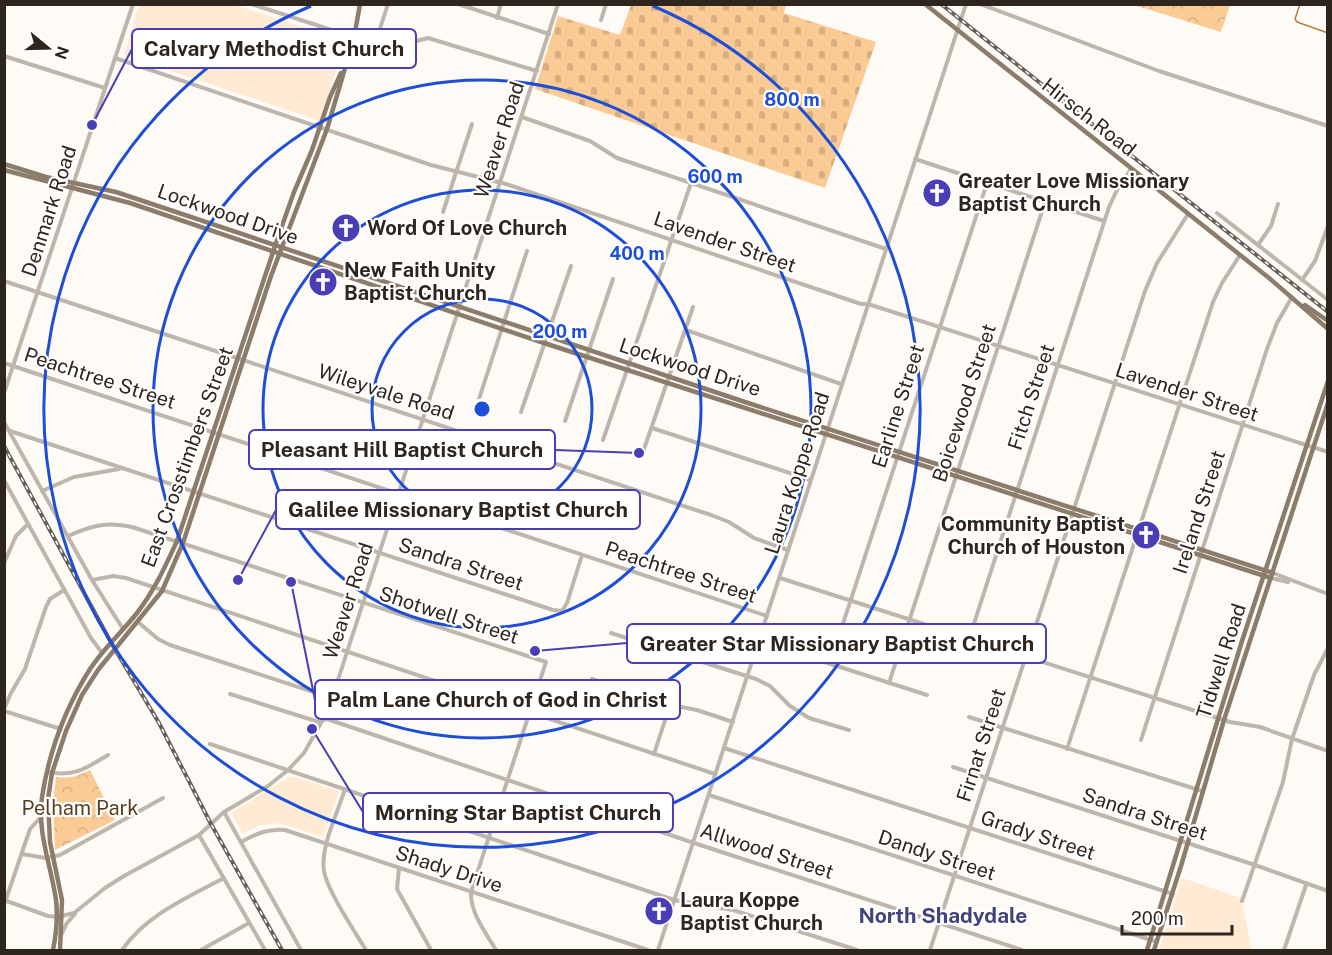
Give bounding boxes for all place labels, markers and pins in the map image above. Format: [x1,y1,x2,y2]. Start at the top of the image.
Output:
callout: Calvary Methodist Church [132,29,416,68]
place label: Greater Love Missionary Baptist Church [958,169,1189,216]
church icon: Greater Love Missionary Baptist Church [921,177,953,209]
church icon: Word Of Love Church [330,212,362,244]
place label: Word Of Love Church [367,216,567,240]
place label: New Faith Unity Baptist Church [344,258,495,305]
church icon: New Faith Unity Baptist Church [307,266,339,298]
centre of rings [472,399,492,419]
callout: Pleasant Hill Baptist Church [249,430,555,469]
callout: Galilee Missionary Baptist Church [276,490,640,529]
place label: Community Baptist Church of Houston [941,512,1125,559]
church icon: Community Baptist Church of Houston [1130,519,1162,551]
callout: Greater Star Missionary Baptist Church [627,624,1046,663]
callout: Palm Lane Church of God in Christ [315,680,680,719]
callout: Morning Star Baptist Church [363,793,673,832]
place label: Laura Koppe Baptist Church [680,888,823,935]
church icon: Laura Koppe Baptist Church [643,895,675,927]

